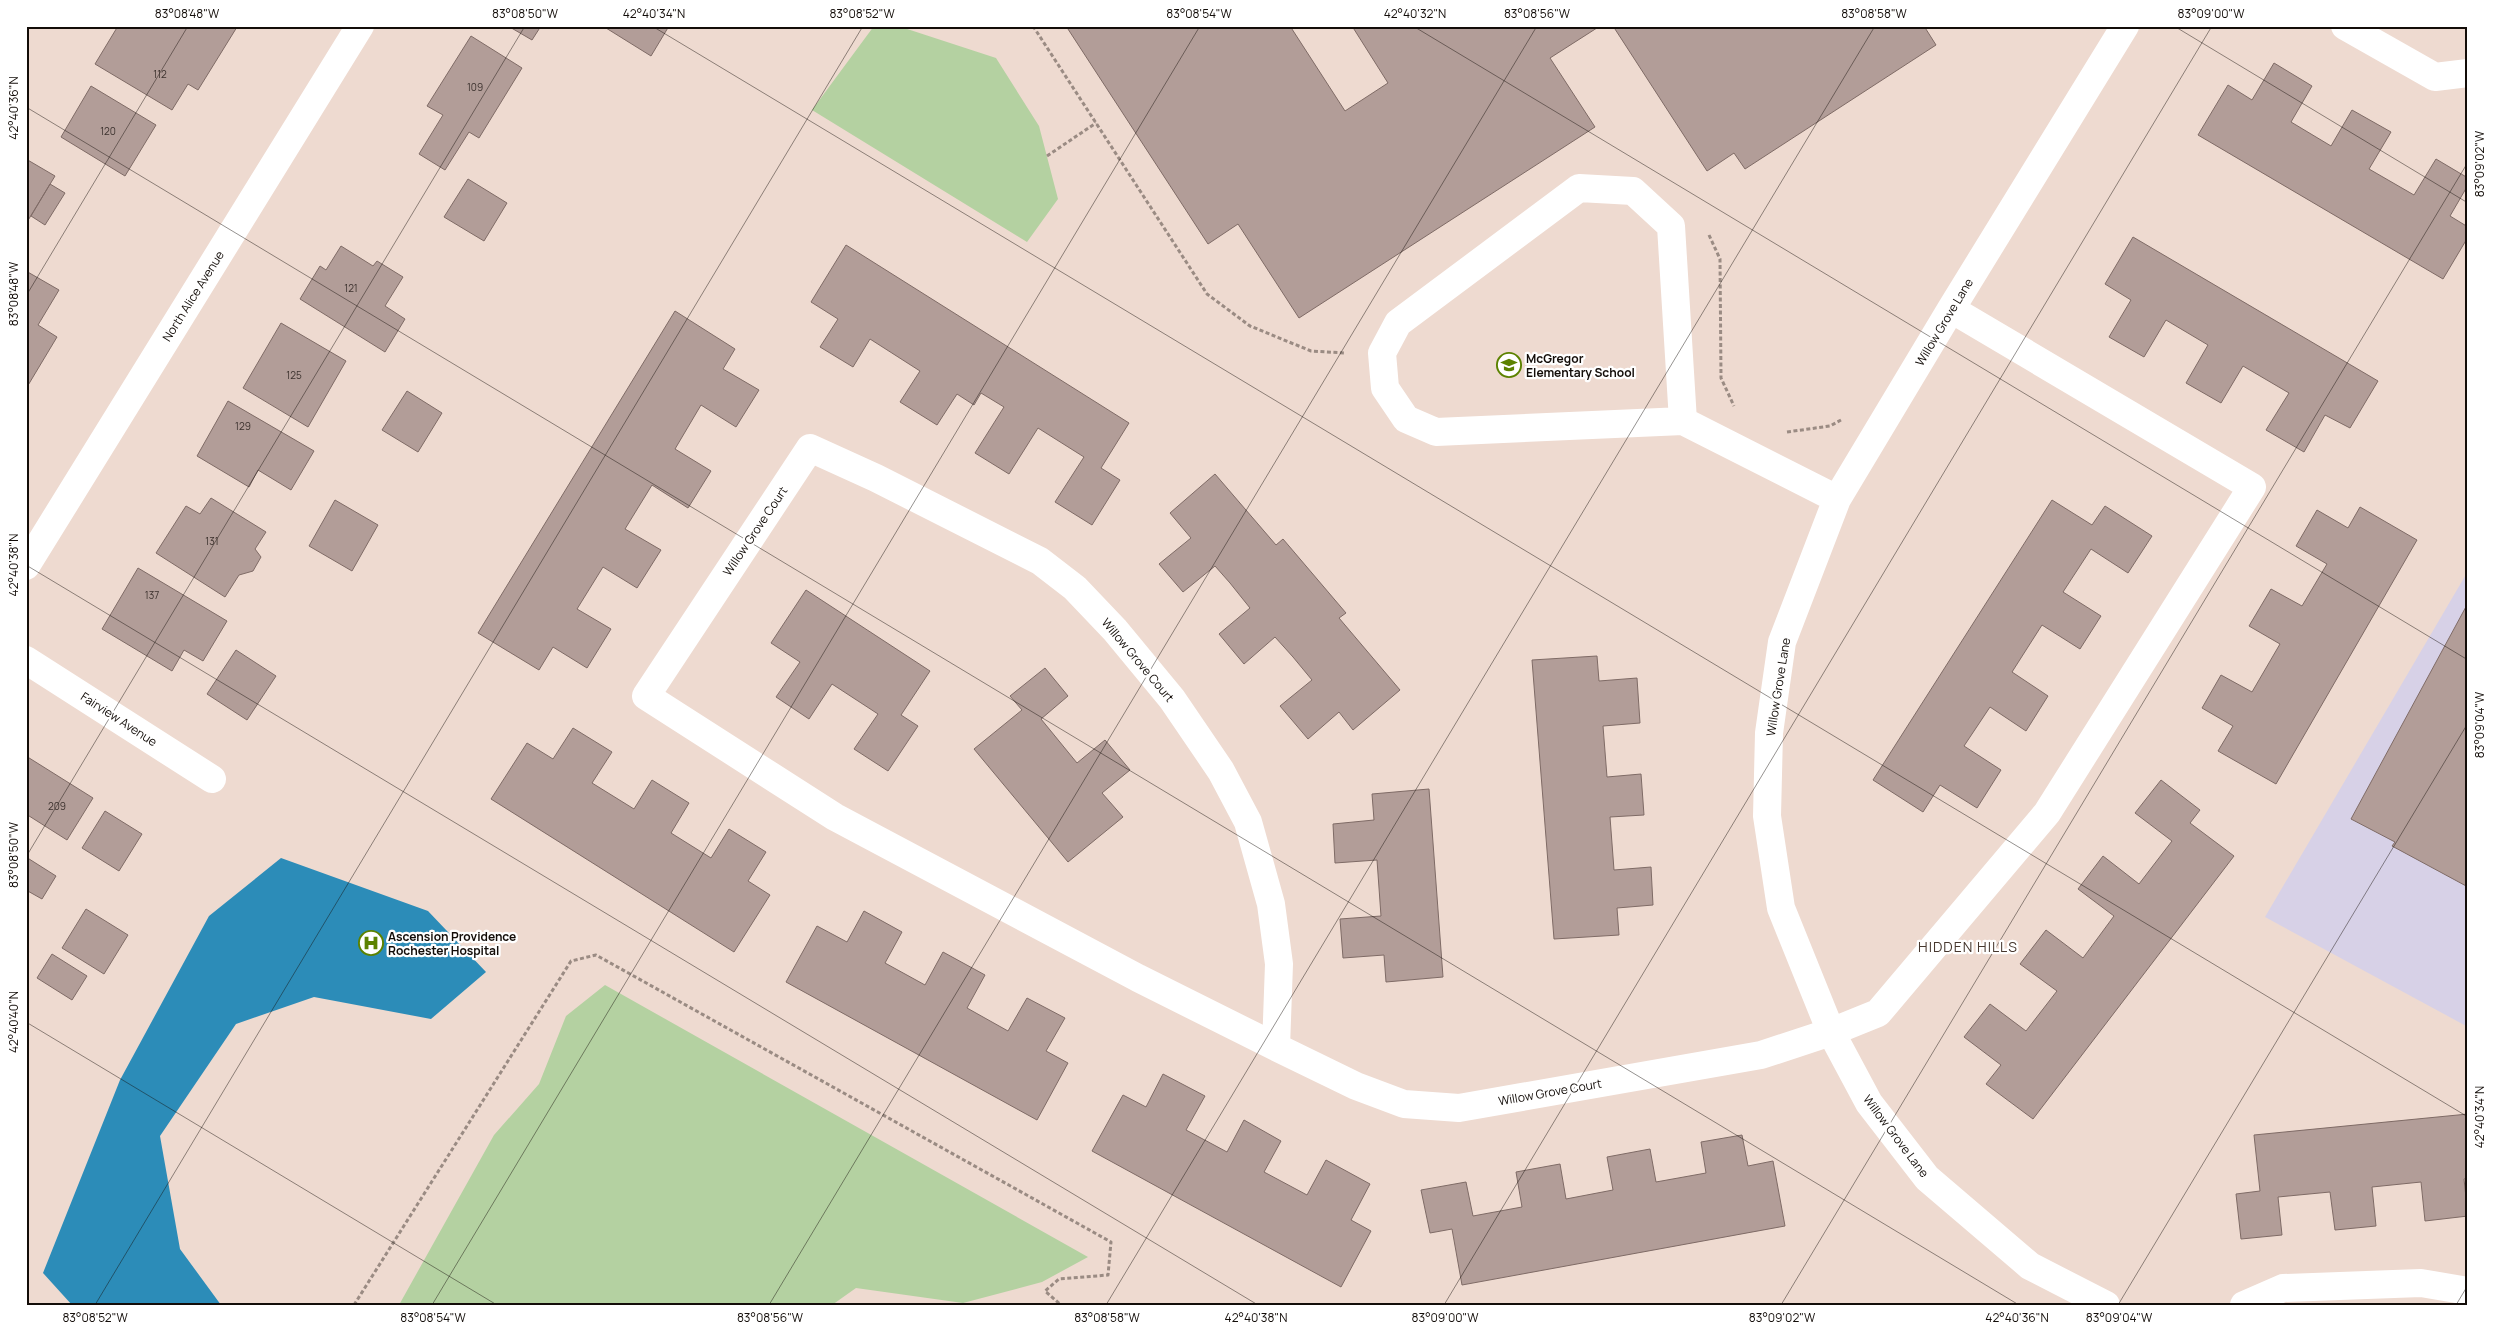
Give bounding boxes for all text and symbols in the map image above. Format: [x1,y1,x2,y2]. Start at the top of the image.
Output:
text: 83°08'48"W [155,5,220,22]
text: 83°08'50"W [492,5,559,22]
text: 42°40'34"N [623,5,685,22]
text: 83°08'52"W [829,5,895,22]
text: 83°08'54"W [1166,5,1232,22]
text: 42°40'32"N [1384,5,1446,22]
text: 83°08'56"W [1504,5,1571,22]
text: 83°08'58"W [1841,5,1908,22]
text: 83°09'00"W [2178,5,2245,22]
house number: 112 [153,67,167,81]
text: 42°40'36"N [5,76,22,140]
house number: 109 [467,80,483,94]
house number: 120 [100,124,116,138]
text: 83°09'02"W [2471,130,2488,197]
street label: North Alice Avenue [158,247,228,345]
text: 83°08'48"W [5,261,22,326]
street label: Willow Grove Lane [1911,275,1977,369]
house number: 121 [344,281,358,295]
place label: McGregor Elementary School [1526,350,1635,381]
school or university icon: McGregor Elementary School [1496,352,1522,378]
house number: 125 [286,368,302,382]
house number: 129 [235,419,251,433]
street label: Willow Grove Court [719,483,791,579]
text: 42°40'38"N [5,534,22,596]
house number: 131 [205,534,219,548]
house number: 137 [145,588,159,602]
street label: Willow Grove Court [1098,614,1178,706]
street label: Willow Grove Lane [1762,637,1794,737]
street label: Fairview Avenue [77,688,161,750]
text: 83°09'04"W [2471,691,2488,758]
house number: 209 [48,799,66,813]
text: 83°08'50"W [5,821,22,888]
place label: Ascension Providence Rochester Hospital [388,928,516,959]
hospital icon: Ascension Providence Rochester Hospital [358,930,384,956]
district label: HIDDEN HILLS [1918,937,2018,956]
text: 42°40'40"N [5,991,22,1053]
street label: Willow Grove Court [1497,1075,1603,1109]
text: 42°40'34"N [2471,1086,2488,1148]
street label: Willow Grove Lane [1859,1091,1933,1181]
text: 83°08'52"W [62,1309,128,1326]
text: 83°08'54"W [400,1309,466,1326]
text: 83°08'56"W [737,1309,804,1326]
text: 83°08'58"W [1074,1309,1141,1326]
text: 42°40'38"N [1225,1309,1287,1326]
text: 83°09'00"W [1412,1309,1479,1326]
text: 83°09'02"W [1749,1309,1816,1326]
text: 42°40'36"N [1985,1309,2049,1326]
text: 83°09'04"W [2086,1309,2153,1326]

